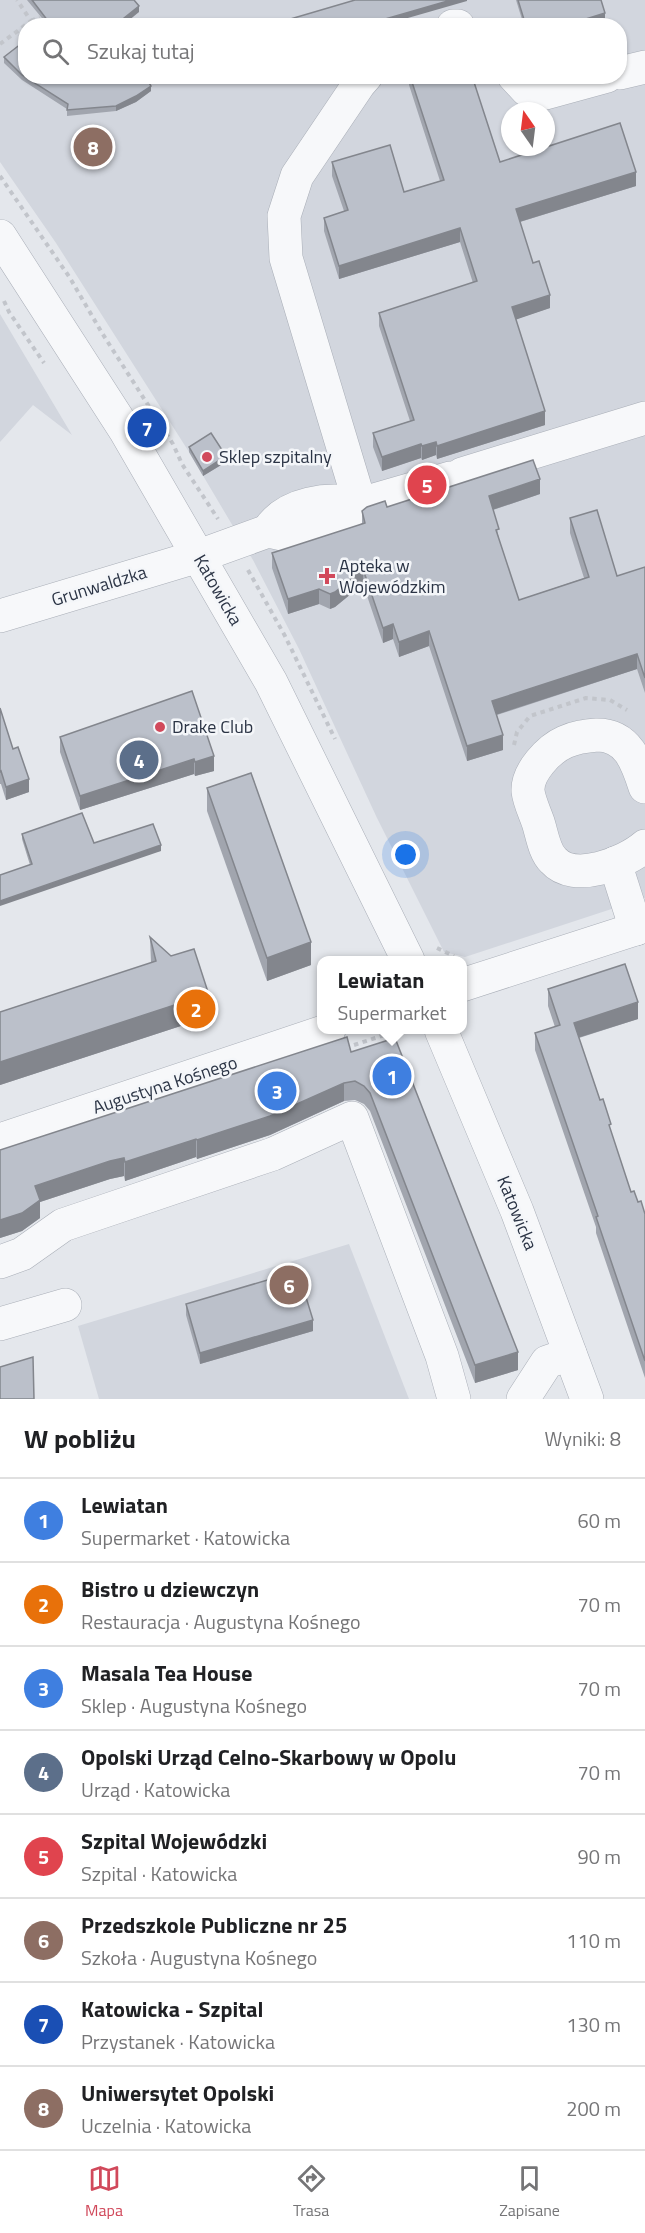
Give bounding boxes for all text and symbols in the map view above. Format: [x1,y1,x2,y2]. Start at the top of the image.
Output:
search box [18,18,627,84]
text: Szukaj tutaj [87,34,195,68]
icon: search [39,35,72,68]
north arrow [501,102,555,156]
pin: 8 [74,124,112,170]
pin: 7 [128,406,166,450]
place label: Sklep szpitalny [219,443,332,470]
marker: Sklep szpitalny [200,450,214,464]
pin: 5 [408,462,446,508]
street label: Katowicka [187,549,250,630]
place label: Apteka w Wojewódzkim [339,552,446,600]
street label: Grunwaldzka [48,558,150,613]
marker: Apteka w Wojewódzkim [320,569,334,583]
place label: Drake Club [172,713,253,740]
marker: Drake Club [153,720,167,734]
pin: 4 [120,738,158,783]
your location [391,840,420,869]
popup [317,956,467,1034]
text: Lewiatan [337,963,424,997]
pin: 2 [176,986,216,1032]
text: Supermarket [337,997,447,1028]
street label: Augustyna Kośnego [89,1048,241,1121]
pin: 1 [372,1054,412,1098]
pin: 3 [258,1068,296,1114]
street label: Katowicka [490,1172,545,1254]
pin: 6 [270,1262,308,1308]
text: W pobliżu [24,1419,136,1458]
text: Wyniki: 8 [545,1423,621,1454]
text: Lewiatan [81,1488,168,1522]
text: 1 [38,1505,49,1536]
text: 60 m [577,1505,621,1536]
text: Supermarket · Katowicka [81,1522,290,1553]
text: Bistro u dziewczyn [81,1572,259,1606]
text: 2 [38,1589,49,1620]
text: 70 m [577,1589,621,1620]
text: Restauracja · Augustyna Kośnego [81,1606,361,1637]
text: Masala Tea House [81,1656,252,1690]
text: 3 [38,1673,49,1704]
text: 70 m [577,1673,621,1704]
text: Sklep · Augustyna Kośnego [81,1690,307,1721]
text: Opolski Urząd Celno-Skarbowy w Opolu [81,1740,456,1774]
text: 4 [38,1757,49,1788]
text: 70 m [577,1757,621,1788]
text: Urząd · Katowicka [81,1774,230,1805]
text: Szpital Wojewódzki [81,1824,267,1858]
text: 5 [38,1841,49,1872]
text: 90 m [577,1841,621,1872]
text: Szpital · Katowicka [81,1858,237,1889]
text: Przedszkole Publiczne nr 25 [81,1908,347,1942]
text: 6 [38,1925,49,1956]
text: 110 m [566,1925,621,1956]
text: Szkoła · Augustyna Kośnego [81,1942,317,1973]
text: Katowicka - Szpital [81,1992,263,2026]
text: 7 [38,2009,49,2040]
text: 130 m [566,2009,621,2040]
text: Przystanek · Katowicka [81,2026,275,2057]
text: Uniwersytet Opolski [81,2076,274,2110]
text: 8 [38,2093,49,2124]
text: 200 m [566,2093,621,2124]
text: Uczelnia · Katowicka [81,2110,251,2141]
tab: Mapa [85,2162,123,2222]
tab: Trasa [293,2162,329,2222]
tab: Zapisane [499,2162,560,2222]

